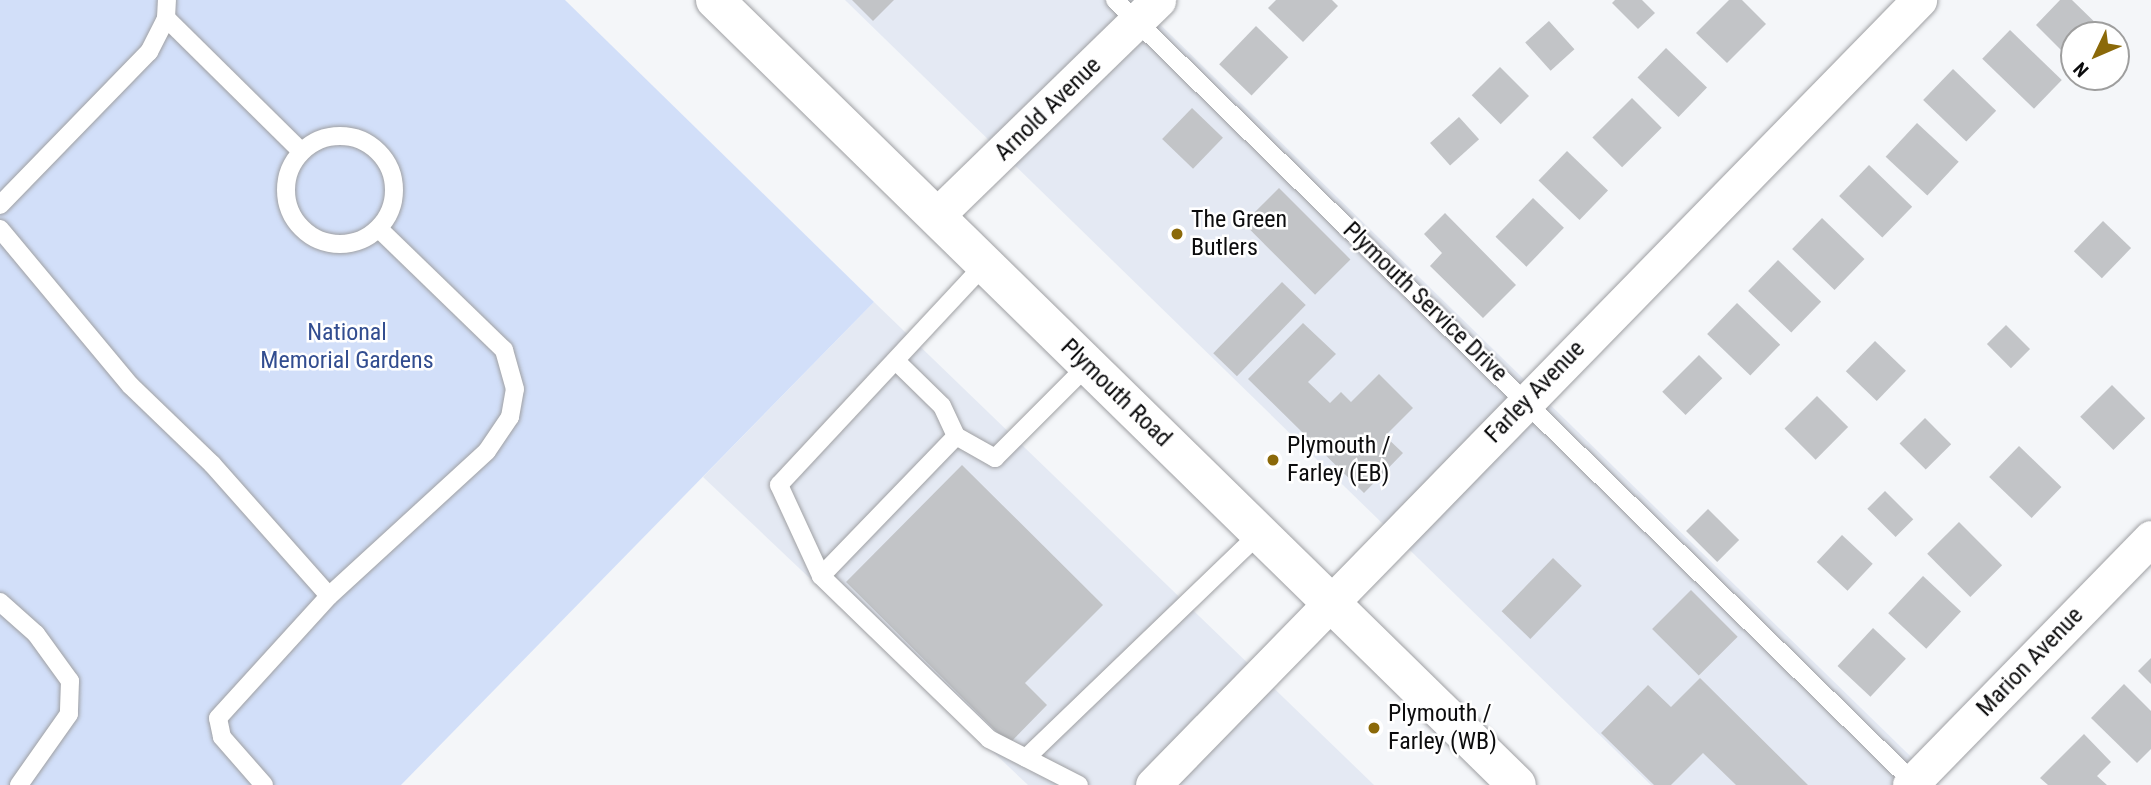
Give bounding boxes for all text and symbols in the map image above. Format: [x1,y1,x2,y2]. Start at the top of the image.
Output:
north arrow [2060,21,2130,91]
street label: Arnold Avenue [989,51,1107,167]
text: N [2069,57,2093,82]
place label: The Green Butlers [1191,206,1287,262]
street label: Plymouth Service Drive [1337,216,1513,388]
marker: The Green Butlers [1169,226,1185,242]
park label: National Memorial Gardens [260,319,434,375]
street label: Plymouth Road [1055,333,1177,453]
street label: Farley Avenue [1479,335,1591,449]
place label: Plymouth / Farley (EB) [1287,432,1391,488]
marker: Plymouth / Farley (EB) [1265,452,1281,468]
street label: Marion Avenue [1971,601,2089,723]
place label: Plymouth / Farley (WB) [1388,700,1497,756]
marker: Plymouth / Farley (WB) [1366,720,1382,736]

